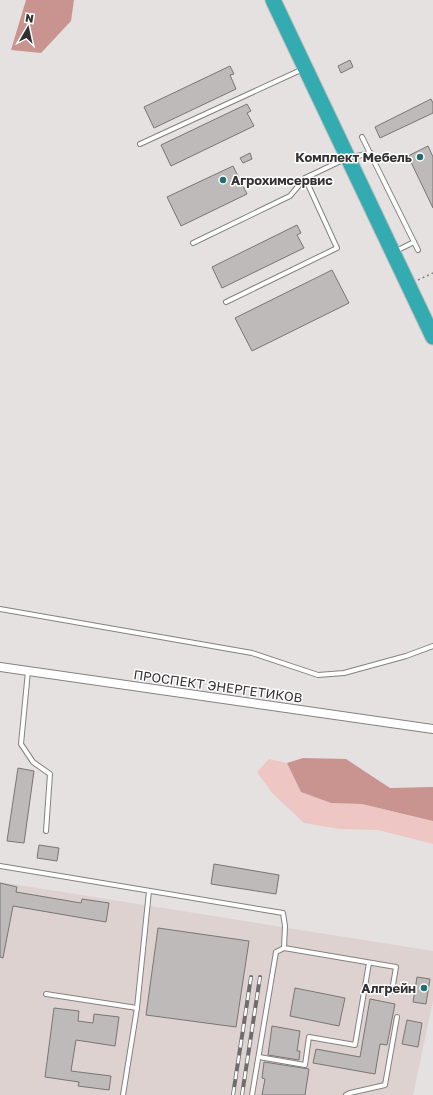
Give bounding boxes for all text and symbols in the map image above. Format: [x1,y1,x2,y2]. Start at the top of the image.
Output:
north arrow [8,8,48,48]
text: N [24,11,35,25]
place label: Комплект Мебель [295,149,412,165]
marker: Комплект Мебель [415,152,425,162]
place label: Агрохимсервис [231,172,333,188]
marker: Агрохимсервис [218,175,228,185]
street label: ПРОСПЕКТ ЭНЕРГЕТИКОВ [132,666,304,706]
place label: Алгрейн [361,980,416,996]
marker: Алгрейн [419,983,429,993]

